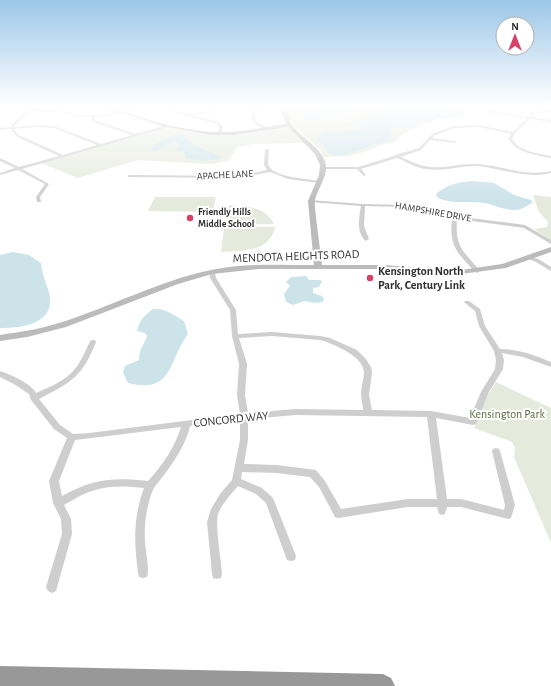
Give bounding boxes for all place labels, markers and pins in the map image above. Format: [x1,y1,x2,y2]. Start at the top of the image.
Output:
place label: Friendly Hills Middle School [198,207,254,229]
marker: Friendly Hills Middle School [185,213,195,223]
place label: Kensington North Park, Century Link [378,265,465,292]
marker: Kensington North Park, Century Link [365,273,375,283]

